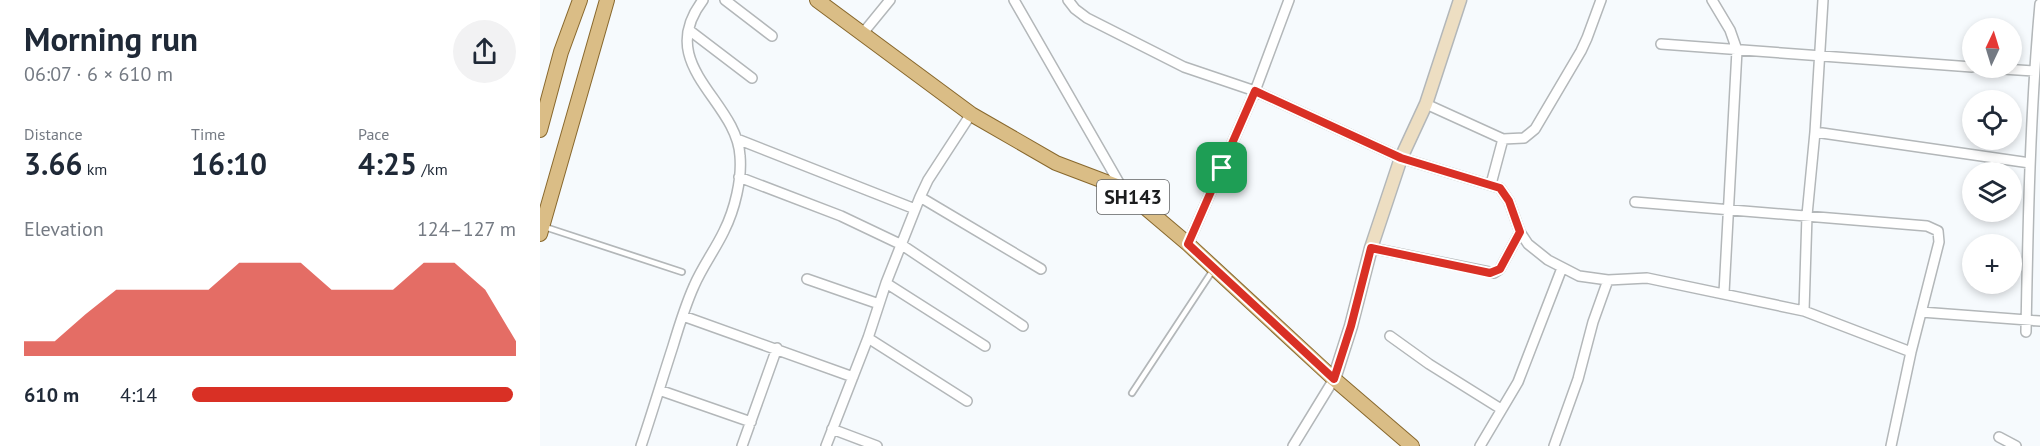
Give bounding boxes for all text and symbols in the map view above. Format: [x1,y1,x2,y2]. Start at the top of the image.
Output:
text: Morning run [24,17,198,60]
north arrow [1962,18,2022,78]
map controls [1962,18,2022,294]
button: share [453,20,516,83]
text: 06:07 · 6 × 610 m [24,61,173,87]
button: locate [1962,90,2022,150]
text: Distance [24,124,83,144]
text: Time [191,124,225,144]
text: Pace [358,124,389,144]
pin [1196,142,1247,193]
text: 3.66 [24,144,82,183]
text: 16:10 [191,144,267,183]
text: 4:25 [358,144,417,183]
icon: arrive [1205,151,1238,184]
text: km [82,159,107,179]
text: /km [417,159,448,179]
button: layers [1962,162,2022,222]
road number: SH143 [1097,180,1169,214]
text: Elevation [24,216,104,242]
text: 124–127 m [417,216,516,242]
button: + [1962,234,2022,294]
text: 610 m [24,382,79,408]
text: 4:14 [120,382,157,408]

